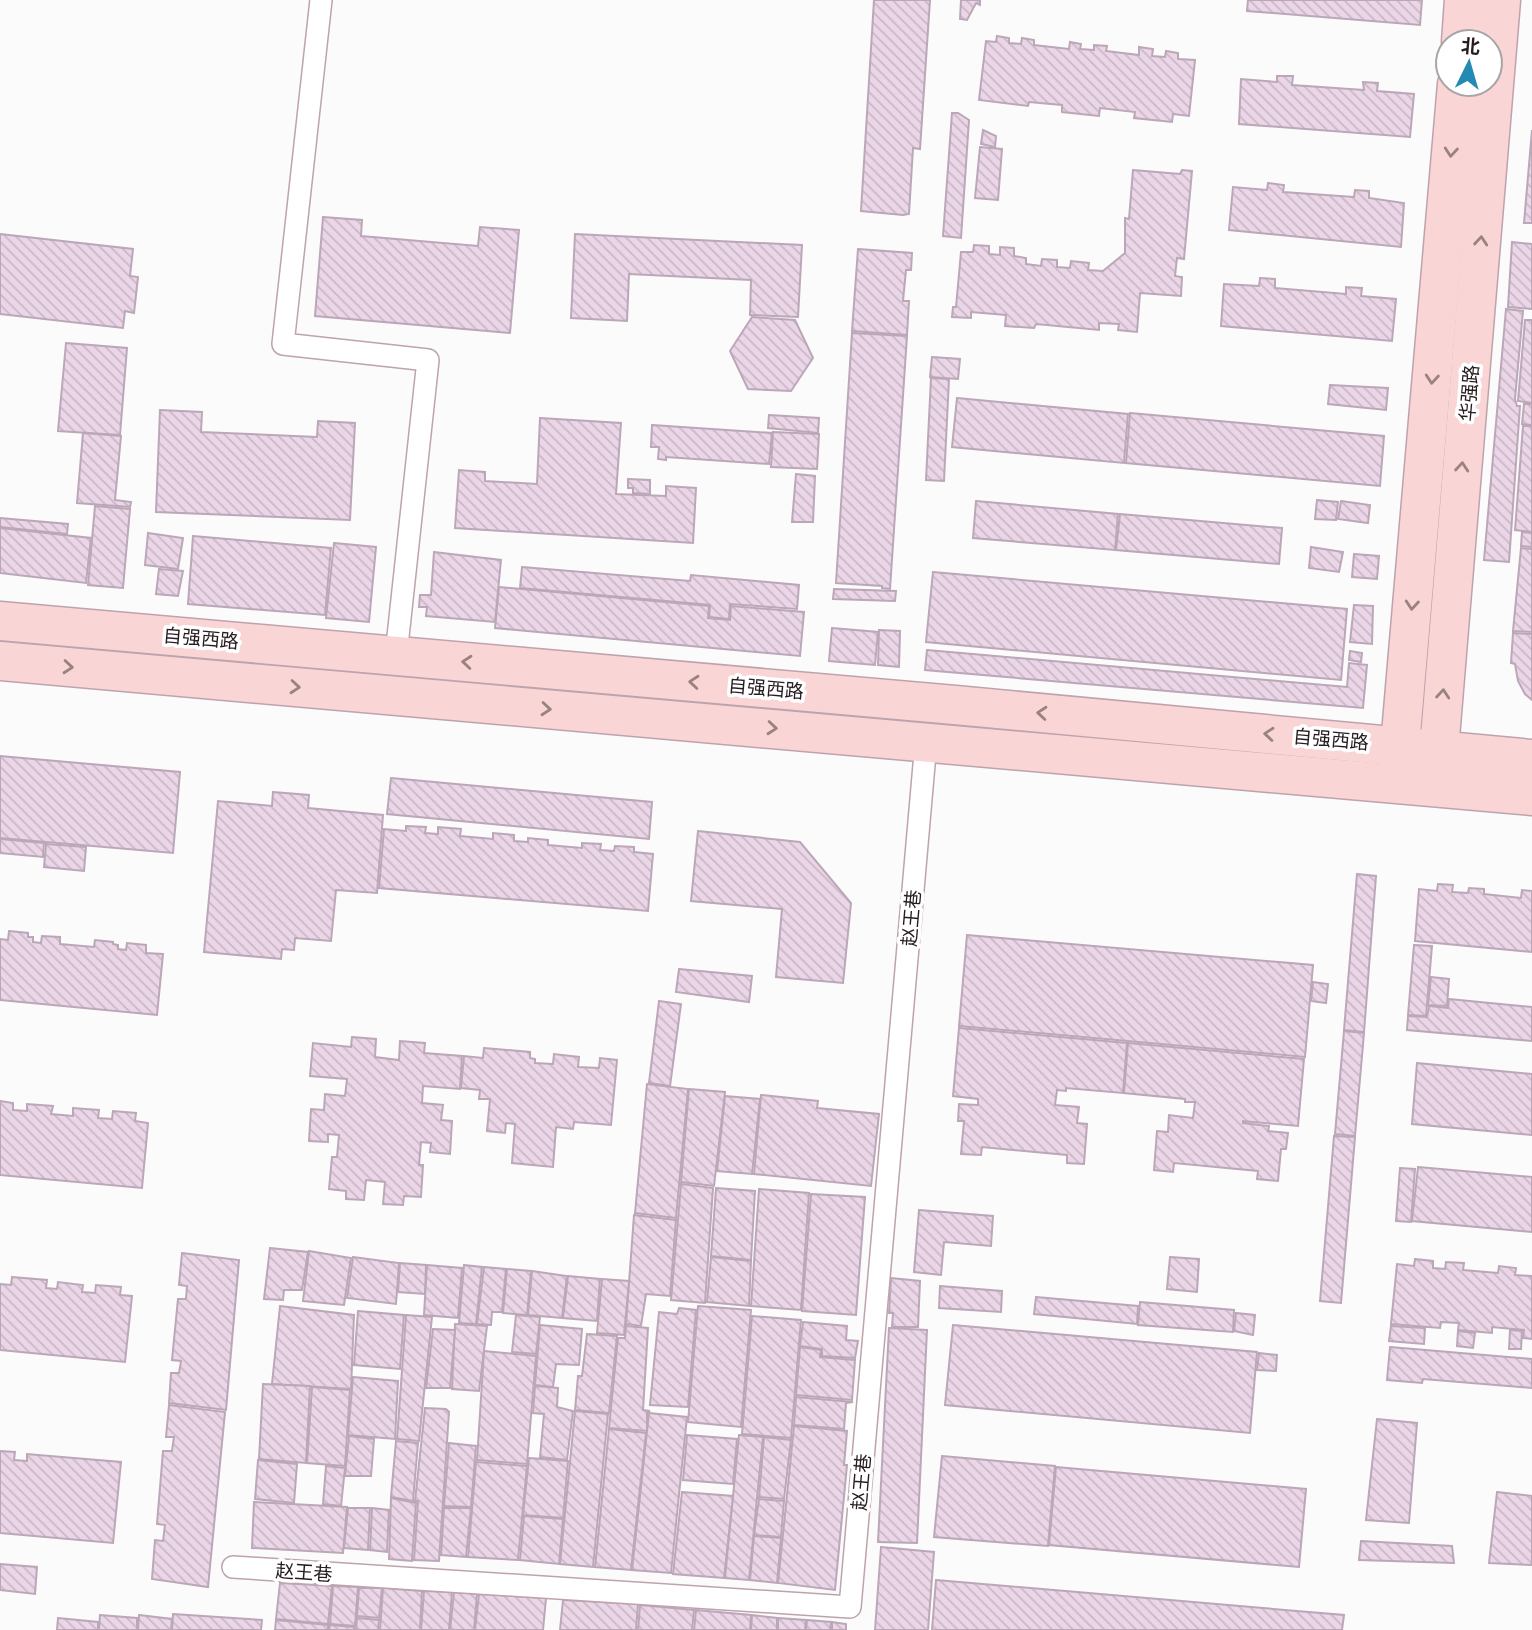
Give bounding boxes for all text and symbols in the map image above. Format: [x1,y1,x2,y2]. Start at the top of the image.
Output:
north arrow [1434,28,1504,98]
text: 北 [1460,34,1481,58]
one-way arrow [1444,147,1459,158]
one-way arrow [1473,235,1488,246]
street label: 华强路 [1456,364,1482,422]
one-way arrow [1425,373,1440,384]
one-way arrow [1454,461,1469,472]
one-way arrow [1405,600,1420,611]
street label: 自强西路 [162,624,240,652]
one-way arrow [461,655,472,670]
one-way arrow [63,659,74,674]
street label: 自强西路 [727,674,805,702]
one-way arrow [688,675,699,690]
one-way arrow [289,679,300,694]
one-way arrow [1435,688,1450,699]
one-way arrow [540,701,551,716]
one-way arrow [1037,706,1048,721]
one-way arrow [767,721,778,736]
street label: 自强西路 [1292,725,1370,753]
one-way arrow [1263,726,1275,741]
street label: 赵王巷 [898,889,924,947]
street label: 赵王巷 [848,1453,874,1511]
street label: 赵王巷 [275,1559,333,1585]

